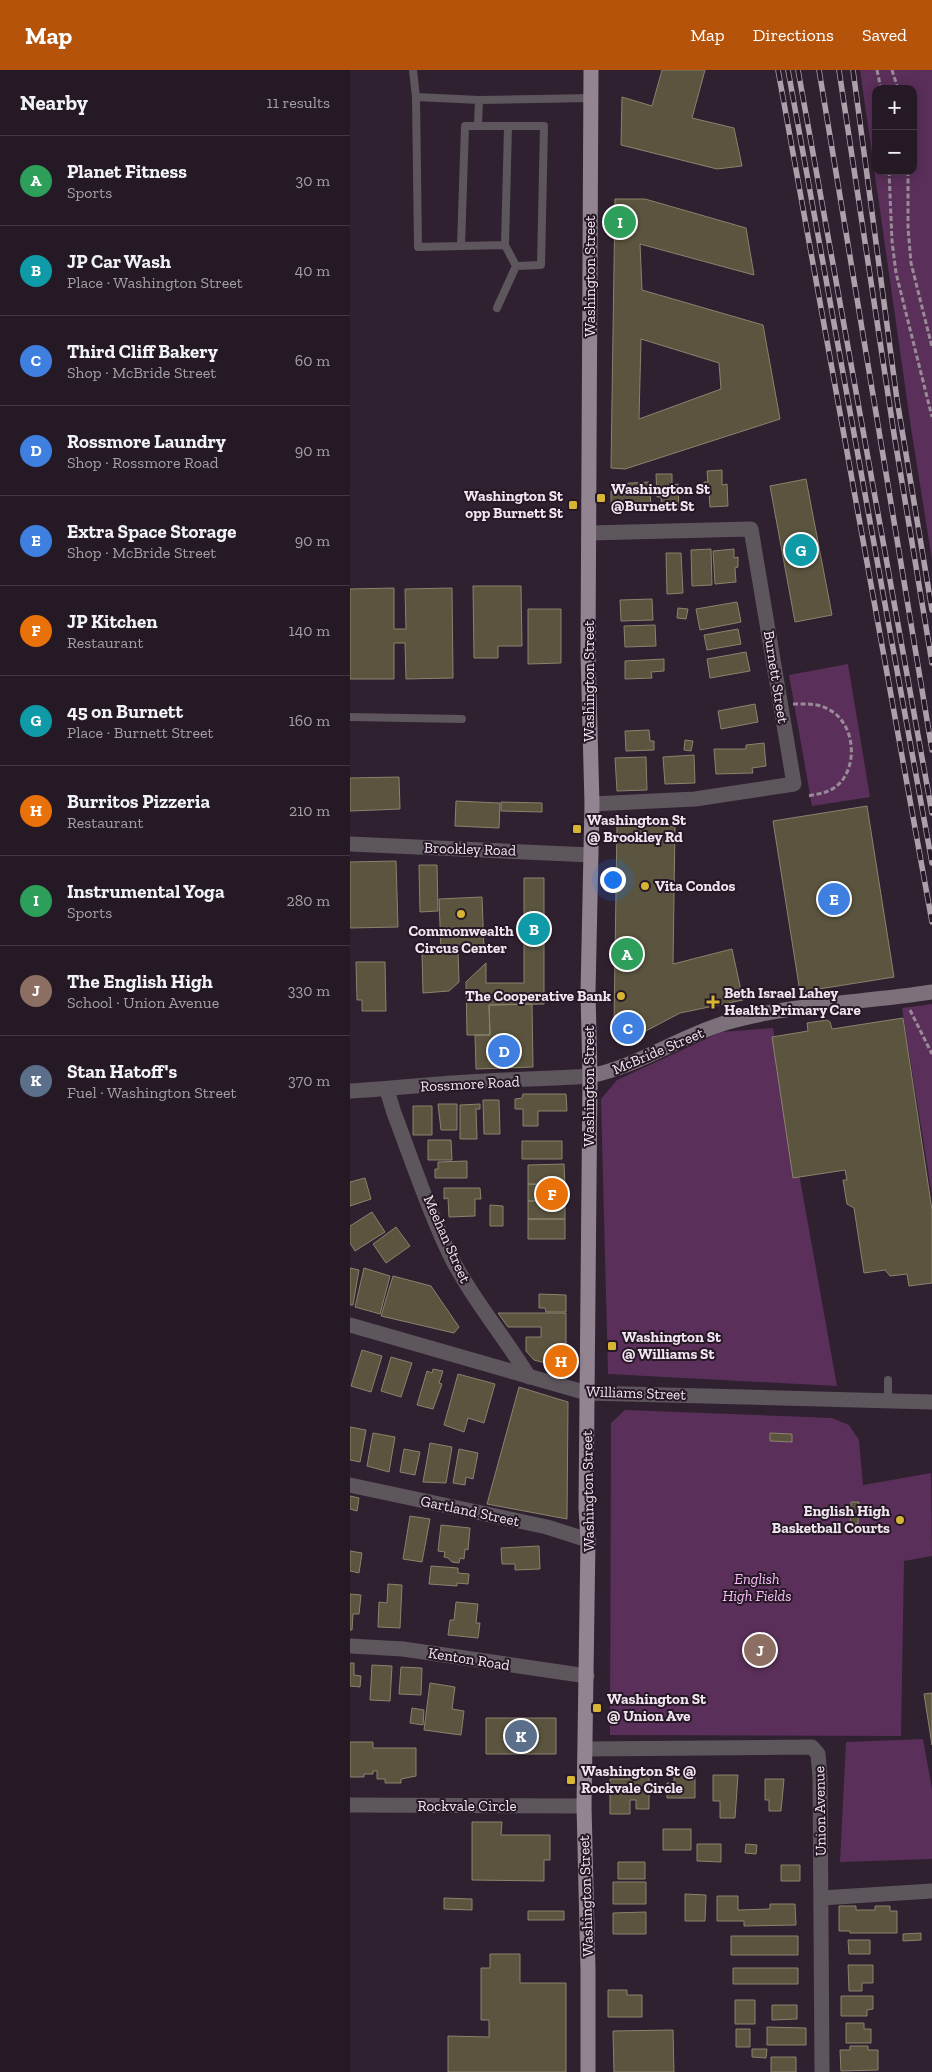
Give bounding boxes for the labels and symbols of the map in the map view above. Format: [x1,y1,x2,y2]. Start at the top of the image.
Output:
pin: I [604,203,636,241]
street label: Washington Street [581,215,599,337]
place label: Washington St @Burnett St [611,480,711,515]
place label: Washington St opp Burnett St [464,487,564,522]
marker: Washington St @Burnett St [595,492,607,504]
marker: Washington St opp Burnett St [567,499,579,511]
pin: G [785,531,817,569]
street label: Washington Street [580,620,598,742]
street label: Burnett Street [760,629,792,725]
place label: Washington St @ Brookley Rd [587,811,687,846]
marker: Washington St @ Brookley Rd [571,823,583,835]
street label: Brookley Road [424,838,517,860]
your location [600,867,626,893]
place label: Vita Condos [655,877,736,895]
marker: Vita Condos [639,880,651,892]
pin: E [818,880,850,918]
marker: Commonwealth Circus Center [455,908,467,920]
pin: B [518,910,550,948]
place label: Commonwealth Circus Center [408,922,514,957]
pin: A [611,935,643,973]
place label: Beth Israel Lahey Health Primary Care [724,984,861,1019]
place label: The Cooperative Bank [465,987,612,1005]
marker: The Cooperative Bank [615,990,627,1002]
marker: Beth Israel Lahey Health Primary Care [706,995,720,1009]
pin: C [612,1009,644,1047]
street label: McBride Street [610,1024,707,1078]
street label: Washington Street [580,1025,598,1147]
pin: D [488,1032,520,1070]
street label: Rossmore Road [420,1072,521,1096]
pin: F [536,1175,568,1213]
street label: Meehan Street [420,1192,475,1286]
place label: Washington St @ Williams St [622,1328,722,1363]
marker: Washington St @ Williams St [606,1340,618,1352]
pin: H [545,1342,577,1380]
street label: Williams Street [586,1382,687,1404]
street label: Washington Street [578,1430,598,1552]
street label: Gartland Street [419,1492,521,1530]
place label: English High Basketball Courts [772,1502,890,1537]
marker: English High Basketball Courts [894,1514,906,1526]
park label: English High Fields [722,1570,792,1605]
pin: J [744,1631,776,1669]
street label: Kenton Road [427,1644,512,1674]
place label: Washington St @ Union Ave [607,1690,707,1725]
marker: Washington St @ Union Ave [591,1702,603,1714]
pin: K [505,1717,537,1755]
place label: Washington St @ Rockvale Circle [581,1762,696,1797]
street label: Union Avenue [810,1766,830,1856]
marker: Washington St @ Rockvale Circle [565,1774,577,1786]
street label: Rockvale Circle [418,1797,517,1815]
street label: Washington Street [575,1835,597,1957]

